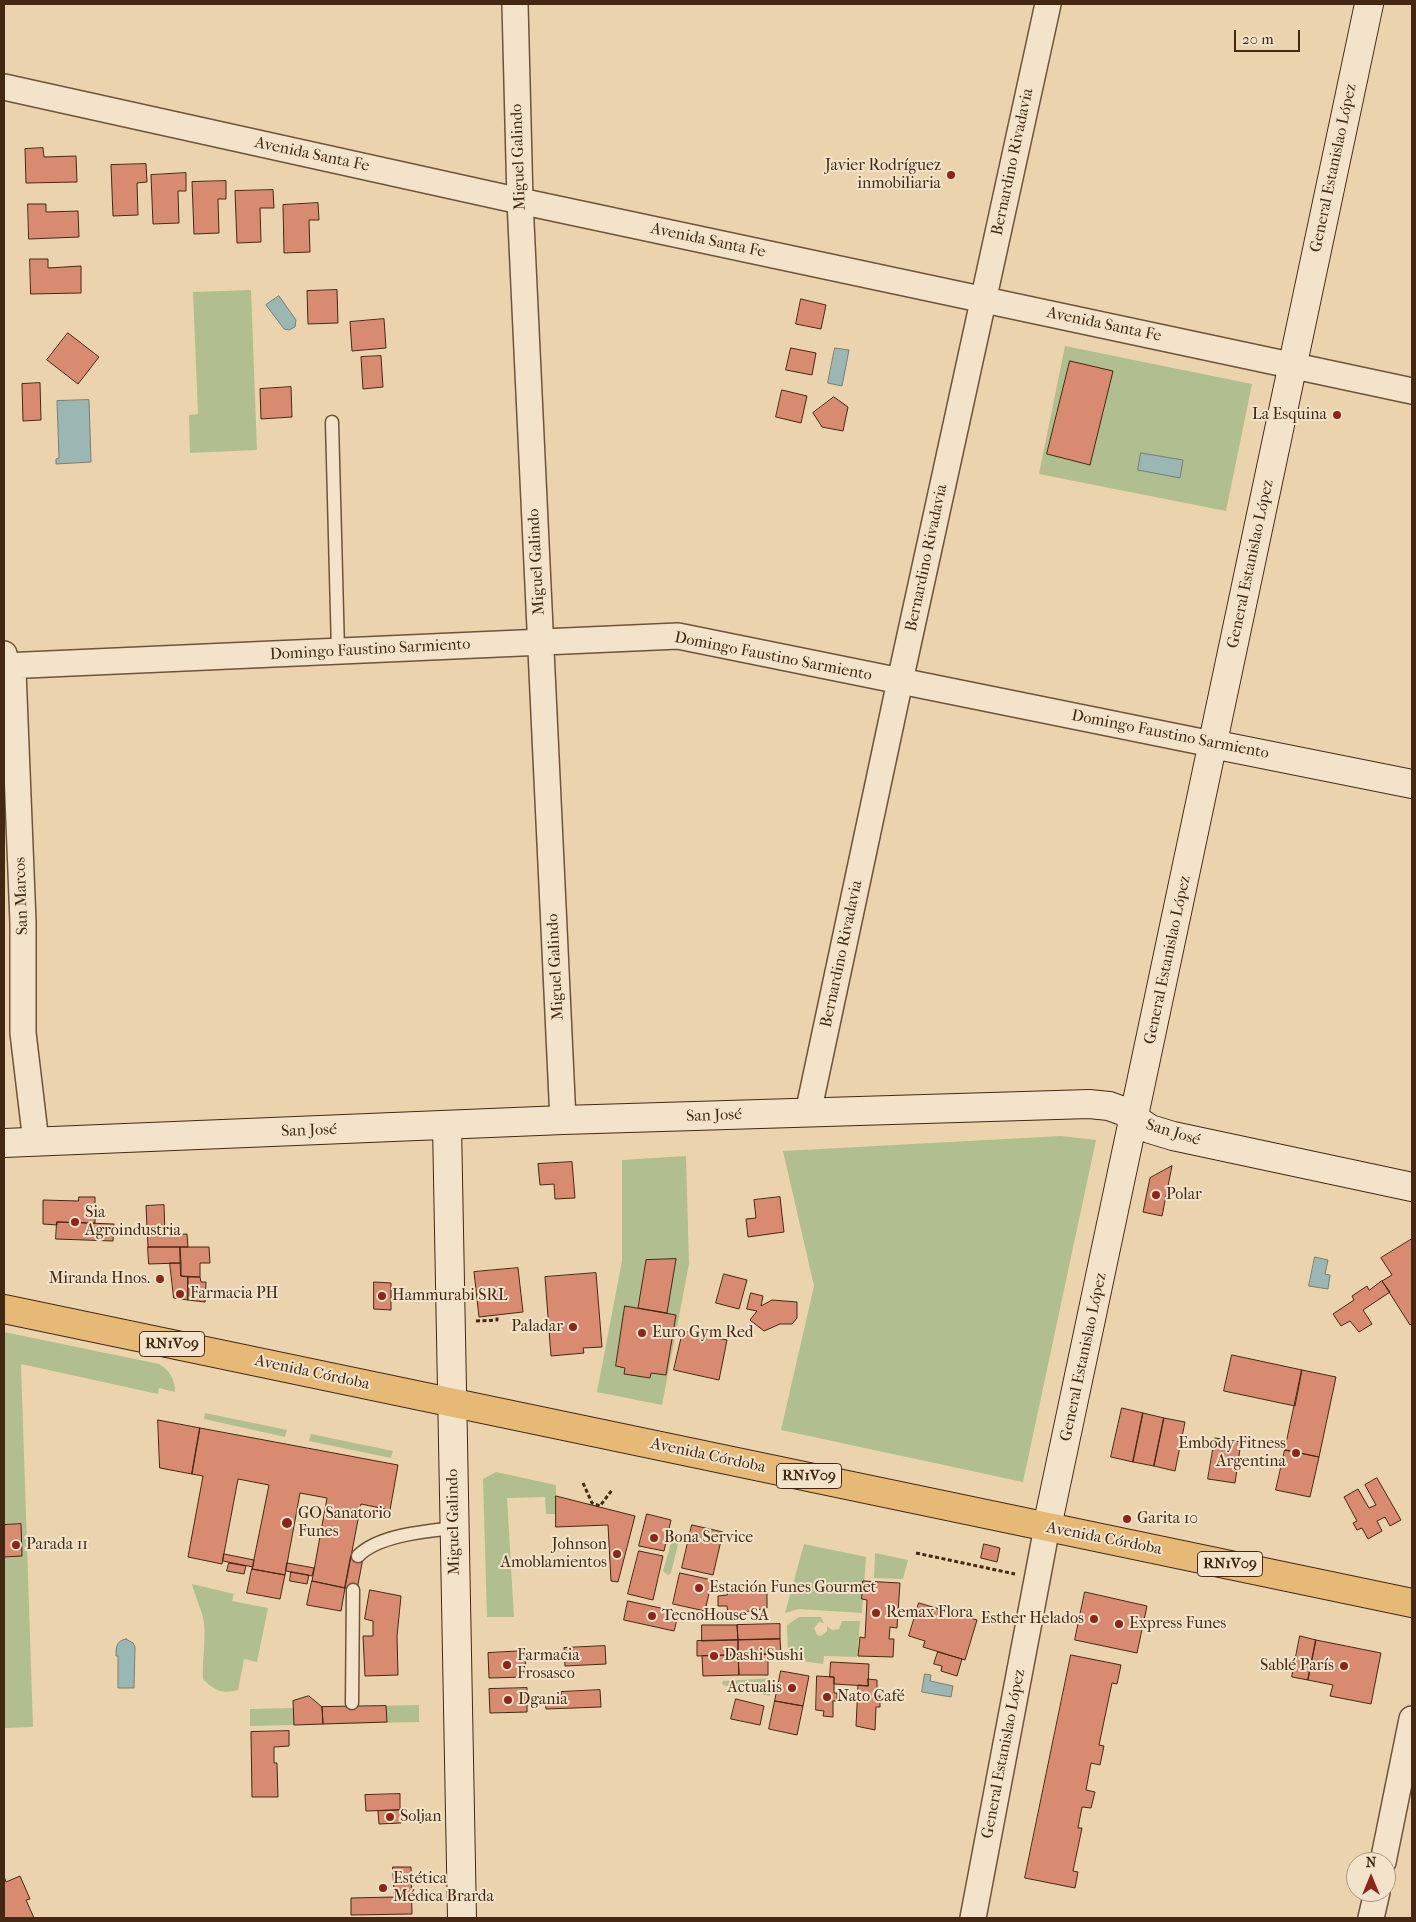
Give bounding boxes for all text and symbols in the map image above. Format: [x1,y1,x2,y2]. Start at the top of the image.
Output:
scale bar [1236,20,1302,52]
text: 20 m [1242,30,1274,48]
street label: General Estanislao López [1307,82,1361,254]
street label: Bernardino Rivadavia [988,87,1038,237]
street label: Miguel Galindo [508,103,530,211]
street label: Avenida Santa Fe [253,133,371,177]
place label: Javier Rodríguez inmobiliaria [825,156,941,194]
marker: Javier Rodríguez inmobiliaria [945,169,957,181]
street label: Avenida Santa Fe [649,219,767,263]
street label: Avenida Santa Fe [1045,303,1163,347]
place label: La Esquina [1252,405,1327,425]
marker: La Esquina [1331,409,1343,421]
street label: General Estanislao López [1224,478,1278,650]
street label: Bernardino Rivadavia [902,483,952,633]
street label: Miguel Galindo [525,508,549,616]
street label: Domingo Faustino Sarmiento [673,628,873,686]
street label: Domingo Faustino Sarmiento [269,635,471,665]
street label: Domingo Faustino Sarmiento [1070,706,1270,764]
street label: San Marcos [11,857,33,935]
street label: General Estanislao López [1141,874,1195,1046]
street label: Bernardino Rivadavia [817,879,867,1029]
street label: Miguel Galindo [544,913,568,1021]
street label: San José [686,1105,742,1127]
street label: San José [1143,1116,1203,1150]
street label: San José [281,1120,337,1142]
place label: Polar [1166,1185,1202,1205]
marker: Polar [1150,1189,1162,1201]
place label: Sia Agroindustria [85,1203,181,1241]
marker: Sia Agroindustria [69,1216,81,1228]
place label: Miranda Hnos. [49,1269,150,1289]
street label: General Estanislao López [1057,1271,1111,1443]
marker: Miranda Hnos. [154,1273,166,1285]
place label: Farmacia PH [190,1284,278,1304]
place label: Hammurabi SRL [392,1286,508,1306]
marker: Farmacia PH [174,1288,186,1300]
marker: Hammurabi SRL [376,1290,388,1302]
place label: Paladar [511,1317,563,1337]
marker: Paladar [567,1321,579,1333]
place label: Euro Gym Red [652,1323,754,1343]
marker: Euro Gym Red [636,1327,648,1339]
road number: RN1V09 [140,1332,204,1356]
street label: Avenida Córdoba [253,1351,371,1395]
street label: Avenida Córdoba [649,1434,767,1478]
place label: Embody Fitness Argentina [1178,1434,1286,1472]
marker: Embody Fitness Argentina [1290,1447,1302,1459]
road number: RN1V09 [776,1464,842,1488]
street label: Miguel Galindo [443,1468,465,1576]
place label: GO Sanatorio Funes [298,1504,391,1542]
place label: Garita 10 [1137,1509,1198,1529]
marker: Garita 10 [1121,1513,1133,1525]
marker: GO Sanatorio Funes [280,1516,294,1530]
street label: Avenida Córdoba [1045,1518,1163,1560]
place label: Bona Service [664,1528,753,1548]
marker: Bona Service [648,1532,660,1544]
place label: Parada 11 [26,1535,88,1555]
place label: Johnson Amoblamientos [501,1535,607,1573]
marker: Parada 11 [10,1539,22,1551]
marker: Johnson Amoblamientos [611,1548,623,1560]
road number: RN1V09 [1198,1552,1262,1576]
place label: Estación Funes Gourmet [709,1578,876,1598]
marker: Estación Funes Gourmet [693,1582,705,1594]
place label: Remax Flora [886,1603,973,1623]
place label: TecnoHouse SA [662,1606,769,1626]
marker: Remax Flora [870,1607,882,1619]
place label: Esther Helados [981,1609,1084,1629]
marker: TecnoHouse SA [646,1610,658,1622]
marker: Esther Helados [1088,1613,1100,1625]
place label: Express Funes [1129,1614,1226,1634]
marker: Express Funes [1113,1618,1125,1630]
place label: Farmacia Frosasco [517,1646,580,1684]
place label: Dashi Sushi [724,1646,803,1666]
marker: Dashi Sushi [708,1650,720,1662]
place label: Sablé París [1260,1656,1334,1676]
marker: Farmacia Frosasco [501,1659,513,1671]
marker: Sablé París [1338,1660,1350,1672]
street label: General Estanislao López [978,1668,1030,1840]
place label: Actualis [727,1678,782,1698]
marker: Actualis [786,1682,798,1694]
place label: Nato Café [837,1687,905,1707]
place label: Dgania [518,1690,568,1710]
marker: Nato Café [821,1691,833,1703]
marker: Dgania [502,1694,514,1706]
place label: Soljan [400,1807,441,1827]
marker: Soljan [384,1811,396,1823]
north arrow [1346,1852,1396,1902]
text: N [1366,1854,1376,1871]
place label: Estética Médica Brarda [393,1869,494,1907]
marker: Estética Médica Brarda [377,1882,389,1894]

